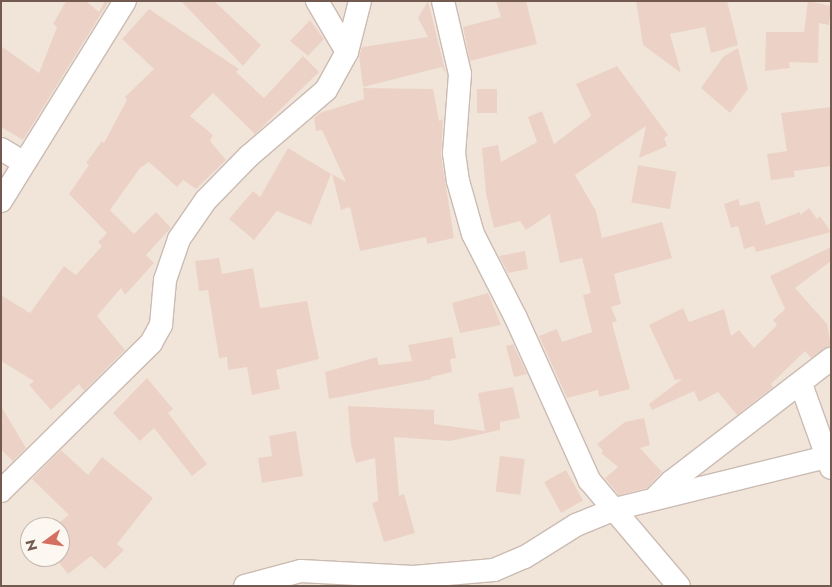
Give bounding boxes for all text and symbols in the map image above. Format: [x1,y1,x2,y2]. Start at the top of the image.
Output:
north arrow [20,517,70,567]
text: N [20,538,42,553]

